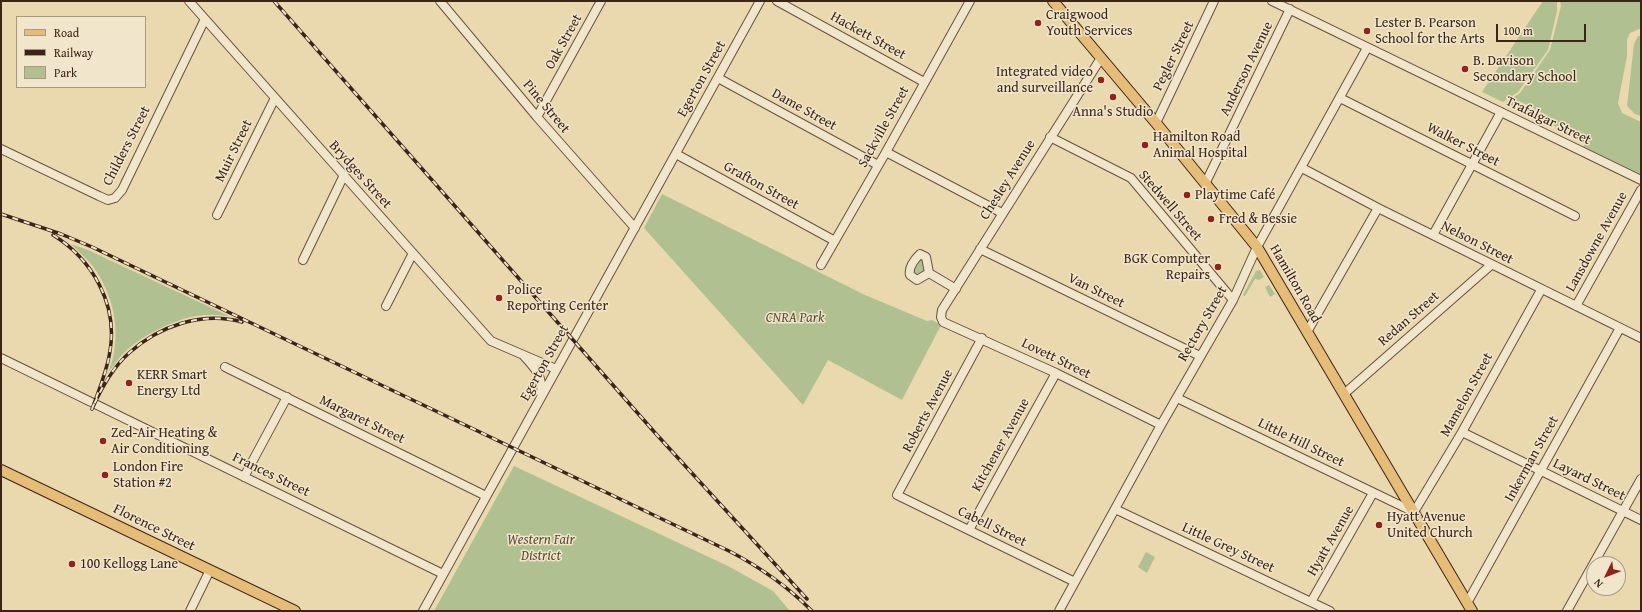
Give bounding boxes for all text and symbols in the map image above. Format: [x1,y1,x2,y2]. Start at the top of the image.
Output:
place label: Craigwood Youth Services [1046,7,1133,40]
street label: Hackett Street [827,8,909,64]
street label: Oak Street [542,11,586,73]
place label: Lester B. Pearson School for the Arts [1375,15,1485,48]
legend [16,16,146,88]
scale bar [1498,16,1588,42]
marker: Craigwood Youth Services [1033,18,1043,28]
street label: Pegler Street [1150,18,1198,94]
street label: Anderson Avenue [1217,19,1277,119]
text: 100 m [1503,22,1533,39]
text: Road [54,24,79,41]
marker: Lester B. Pearson School for the Arts [1362,26,1372,36]
street label: Egerton Street [674,38,730,120]
text: Railway [54,44,93,61]
place label: B. Davison Secondary School [1473,53,1576,86]
text: Park [54,64,77,81]
place label: Integrated video and surveillance [996,64,1093,96]
marker: B. Davison Secondary School [1460,64,1470,74]
marker: Integrated video and surveillance [1096,75,1106,85]
street label: Pine Street [519,77,573,137]
street label: Sackville Street [855,83,913,171]
street label: Dame Street [769,85,839,135]
marker: Anna's Studio [1108,92,1118,102]
street label: Trafalgar Street [1503,93,1593,149]
street label: Childers Street [100,103,154,189]
place label: Anna's Studio [1073,104,1153,120]
street label: Muir Street [212,117,256,185]
street label: Walker Street [1424,119,1502,171]
place label: Hamilton Road Animal Hospital [1153,129,1247,162]
street label: Chesley Avenue [977,137,1039,223]
street label: Brydges Street [325,138,395,212]
marker: Hamilton Road Animal Hospital [1140,140,1150,150]
street label: Grafton Street [720,158,802,214]
street label: Stedwell Street [1135,167,1205,245]
place label: Playtime Café [1195,187,1275,203]
street label: Lansdowne Avenue [1563,189,1631,295]
marker: Playtime Café [1182,190,1192,200]
place label: Fred & Bessie [1219,211,1297,227]
marker: Fred & Bessie [1206,214,1216,224]
street label: Nelson Street [1438,218,1516,268]
street label: Hamilton Road [1266,242,1324,326]
place label: BGK Computer Repairs [1124,251,1210,284]
marker: BGK Computer Repairs [1213,262,1223,272]
street label: Van Street [1065,270,1127,312]
place label: Police Reporting Center [507,282,608,314]
street label: Rectory Street [1175,283,1231,365]
street label: Redan Street [1375,288,1443,350]
marker: Police Reporting Center [494,293,504,303]
park label: CNRA Park [766,310,824,326]
street label: Egerton Street [517,322,573,404]
street label: Lovett Street [1018,335,1094,383]
street label: Mamelon Street [1437,350,1497,440]
place label: KERR Smart Energy Ltd [137,367,207,400]
street label: Roberts Avenue [899,367,957,455]
marker: KERR Smart Energy Ltd [124,378,134,388]
street label: Margaret Street [317,392,407,448]
street label: Kitchener Avenue [968,395,1034,495]
street label: Inkerman Street [1501,413,1563,505]
street label: Little Hill Street [1255,415,1347,471]
place label: Zed-Air Heating & Air Conditioning [111,425,217,458]
marker: Zed-Air Heating & Air Conditioning [98,436,108,446]
street label: Frances Street [230,449,312,501]
street label: Layard Street [1550,455,1628,505]
place label: London Fire Station #2 [113,459,183,492]
marker: London Fire Station #2 [100,470,110,480]
street label: Florence Street [110,501,198,555]
street label: Cabell Street [955,503,1029,551]
street label: Hyatt Avenue [1304,503,1358,579]
place label: Hyatt Avenue United Church [1387,509,1473,542]
street label: Little Grey Street [1179,519,1277,577]
marker: Hyatt Avenue United Church [1374,520,1384,530]
park label: Western Fair District [507,532,575,564]
place label: 100 Kellogg Lane [80,556,178,572]
north arrow [1586,556,1626,596]
marker: 100 Kellogg Lane [67,559,77,569]
text: N [1590,575,1606,592]

